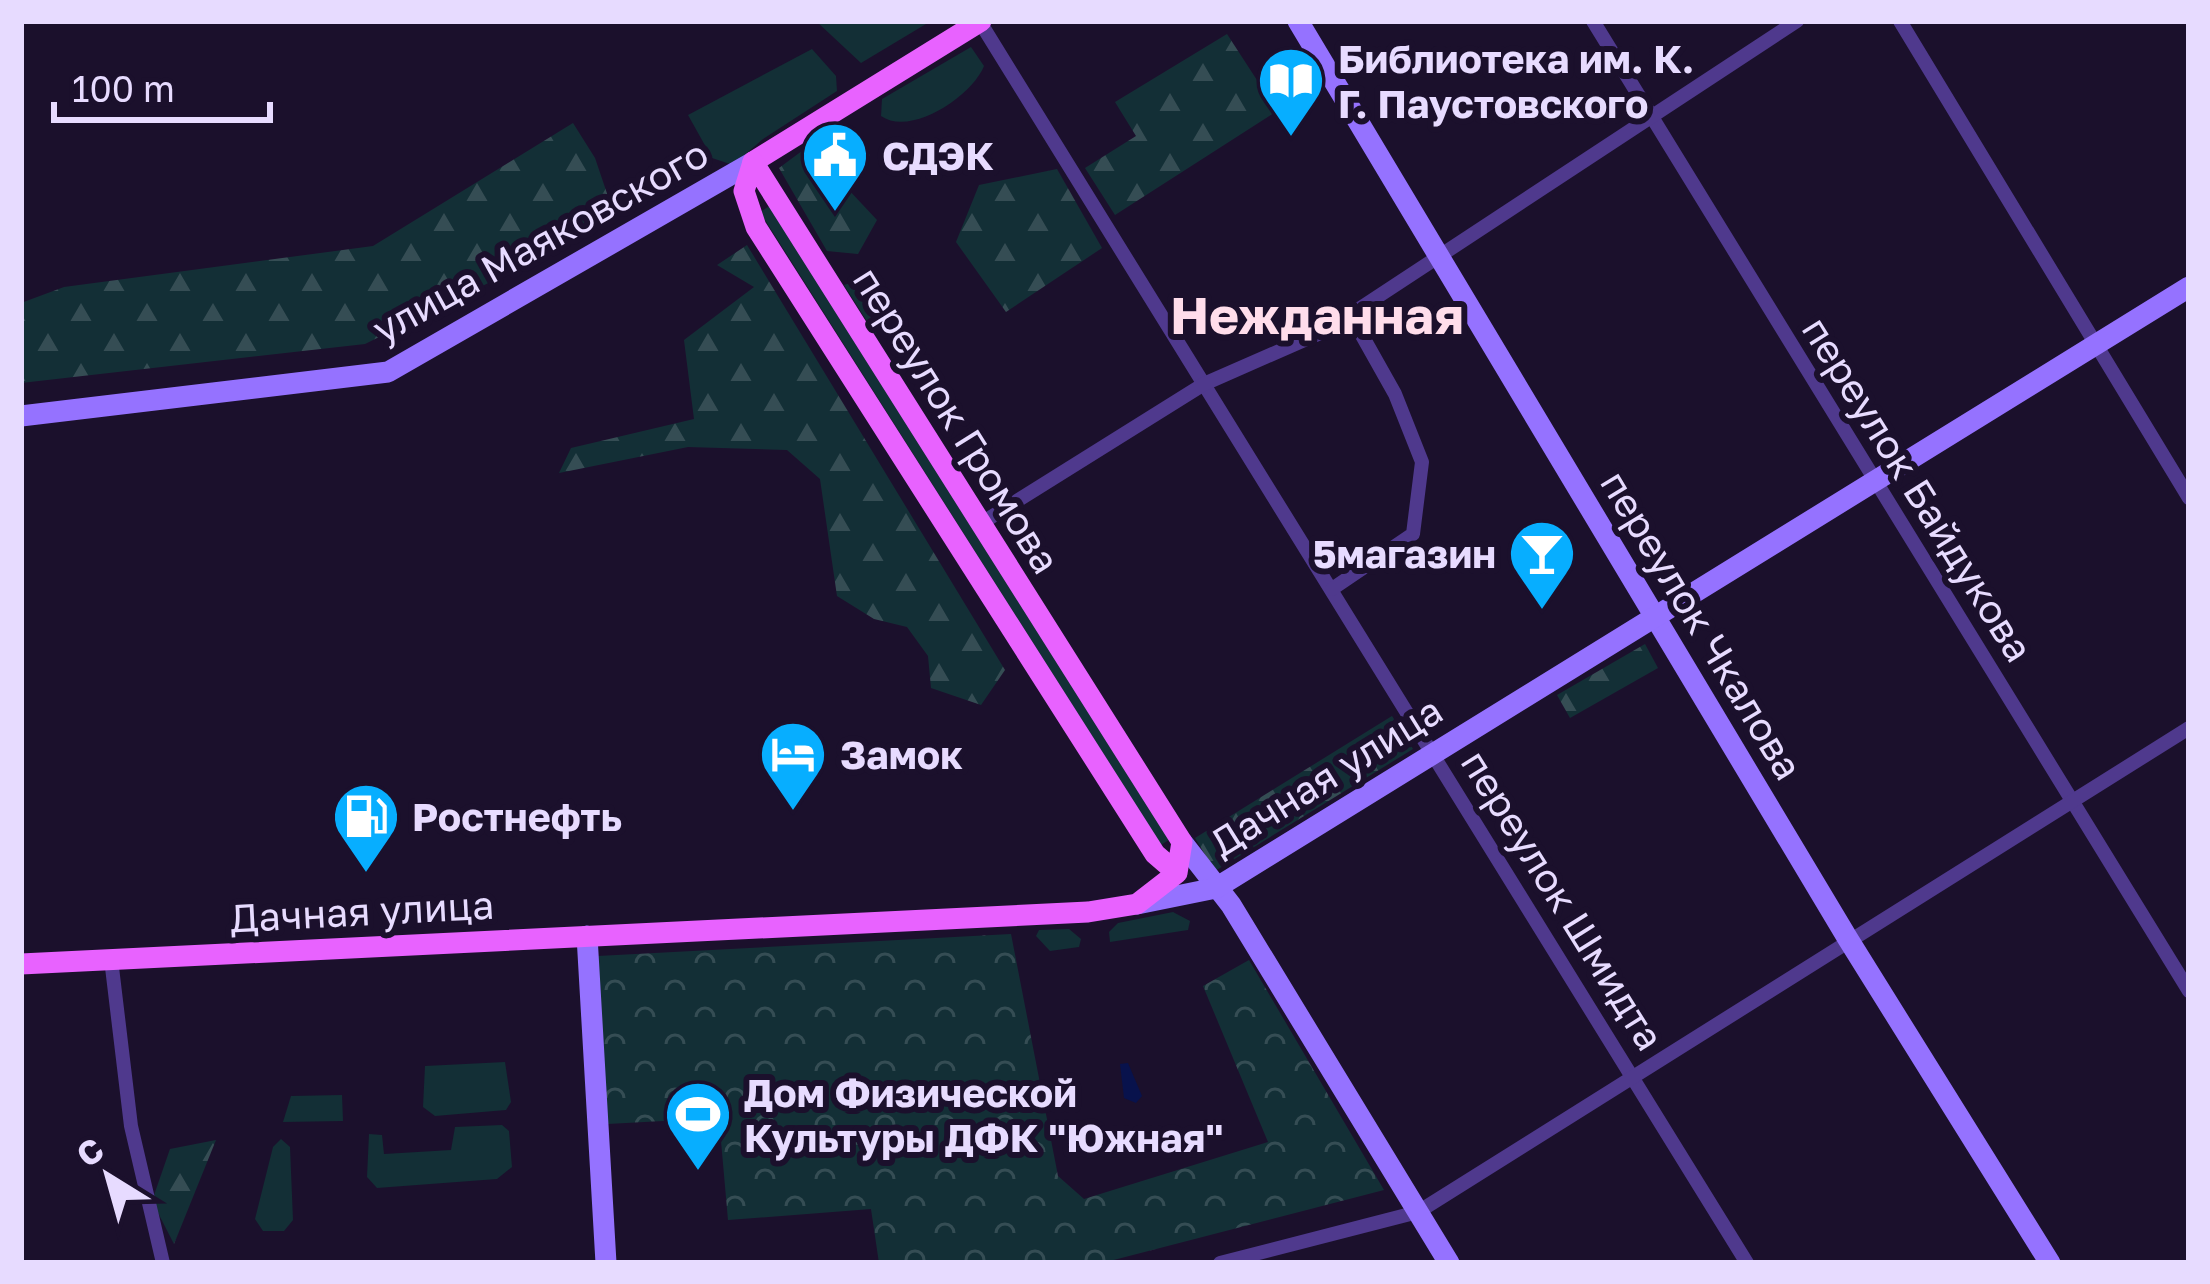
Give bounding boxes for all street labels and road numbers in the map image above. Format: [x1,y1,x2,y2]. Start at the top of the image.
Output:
street label: улица Маяковского [364,129,716,353]
street label: переулок Громова [844,258,1070,582]
street label: переулок Байдукова [1793,308,2043,670]
street label: переулок Чкалова [1591,462,1813,788]
street label: Дачная улица [1202,686,1450,866]
street label: переулок Шмидта [1452,741,1674,1059]
street label: Дачная улица [229,881,495,941]

